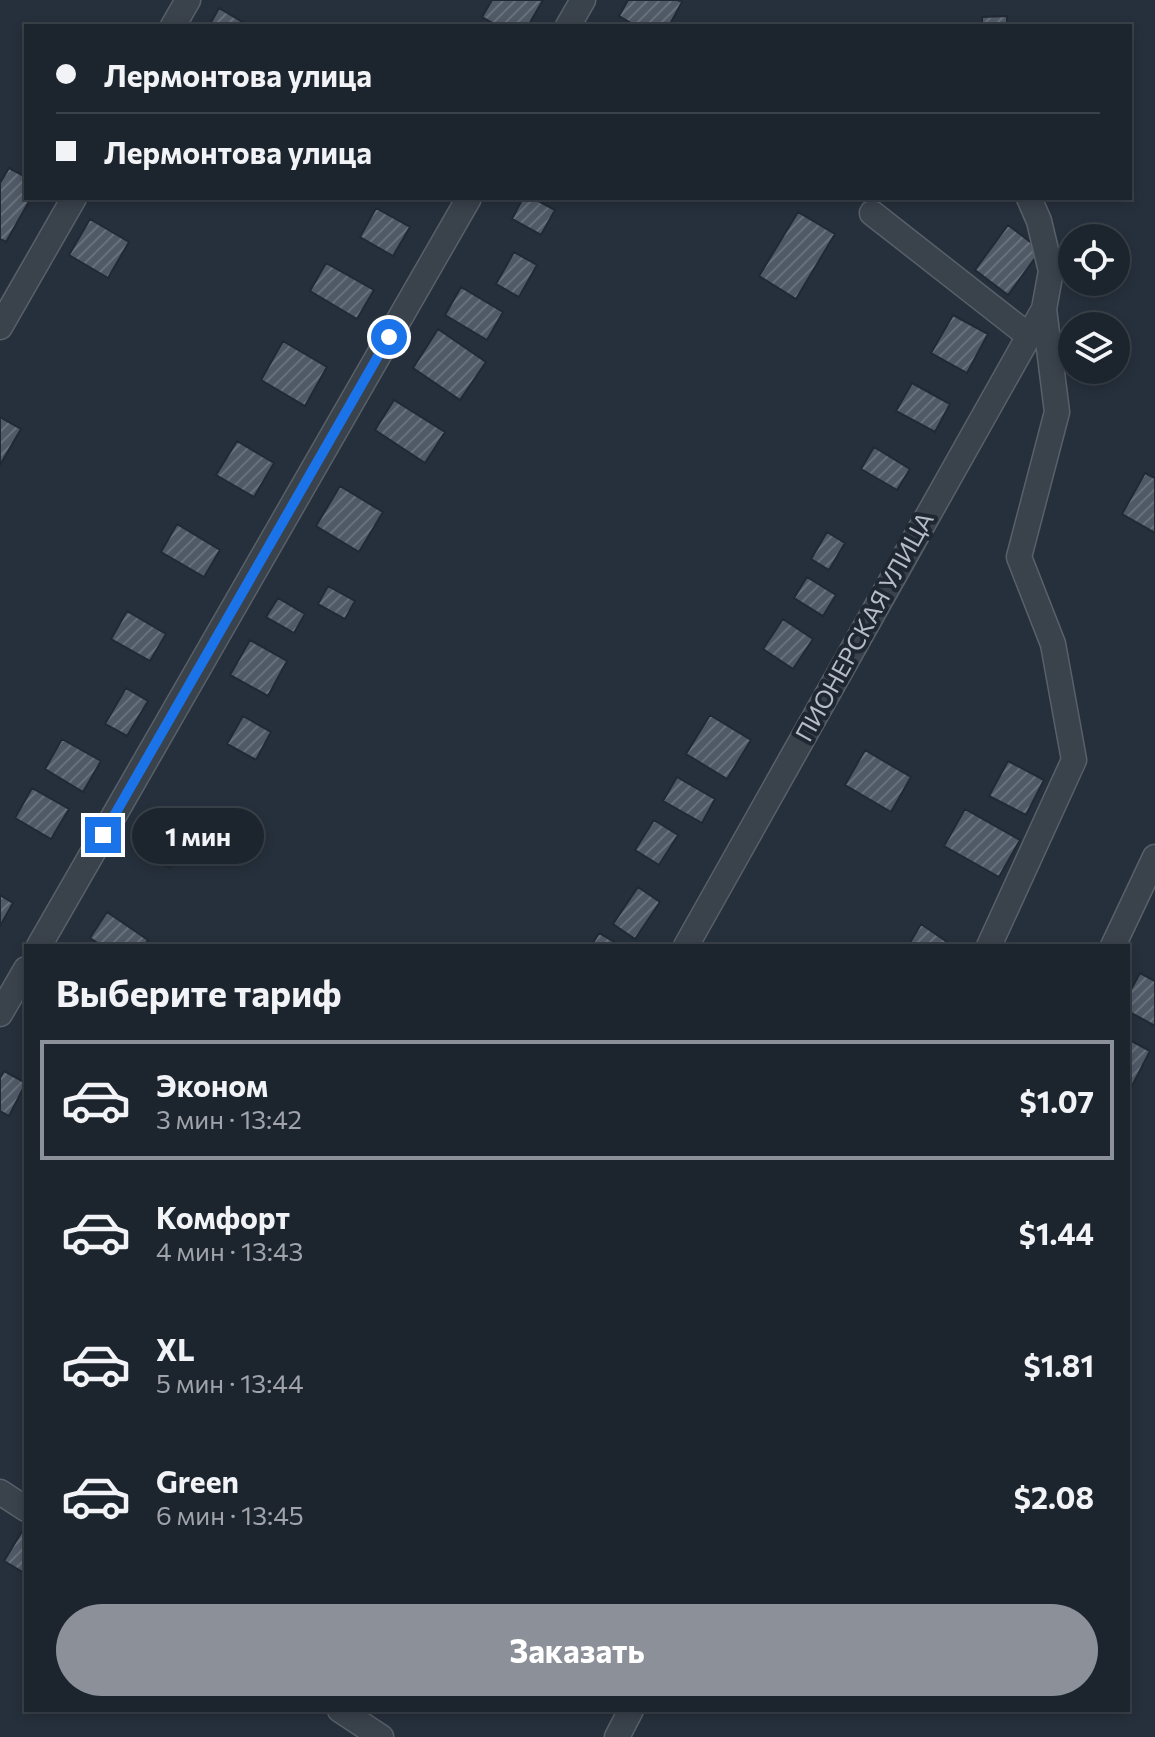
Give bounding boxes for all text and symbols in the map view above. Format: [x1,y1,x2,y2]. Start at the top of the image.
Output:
text: Лермонтова улица [104,56,372,93]
text: Лермонтова улица [104,133,372,170]
map controls [1058,224,1130,384]
button: locate [1058,224,1130,296]
button: layers [1058,312,1130,384]
route start [371,319,407,355]
street label: ПИОНЕРСКАЯ УЛИЦА [789,507,939,746]
callout: 1 мин [131,807,263,863]
route end [85,817,121,853]
text: 1 мин [165,820,231,851]
text: Выберите тариф [56,970,341,1014]
icon: car [60,1064,132,1136]
text: Эконом [156,1066,268,1103]
text: $1.07 [1020,1082,1094,1119]
text: 3 мин · 13:42 [156,1103,302,1134]
icon: car [60,1196,132,1268]
text: Комфорт [156,1198,290,1235]
text: $1.44 [1019,1214,1094,1251]
text: 4 мин · 13:43 [156,1235,303,1266]
icon: car [60,1328,132,1400]
text: XL [156,1330,195,1367]
text: $1.81 [1024,1346,1094,1383]
text: 5 мин · 13:44 [156,1367,304,1398]
icon: car [60,1460,132,1532]
text: Green [156,1462,239,1499]
text: $2.08 [1014,1478,1094,1515]
text: 6 мин · 13:45 [156,1499,304,1530]
button: Заказать [56,1604,1098,1696]

